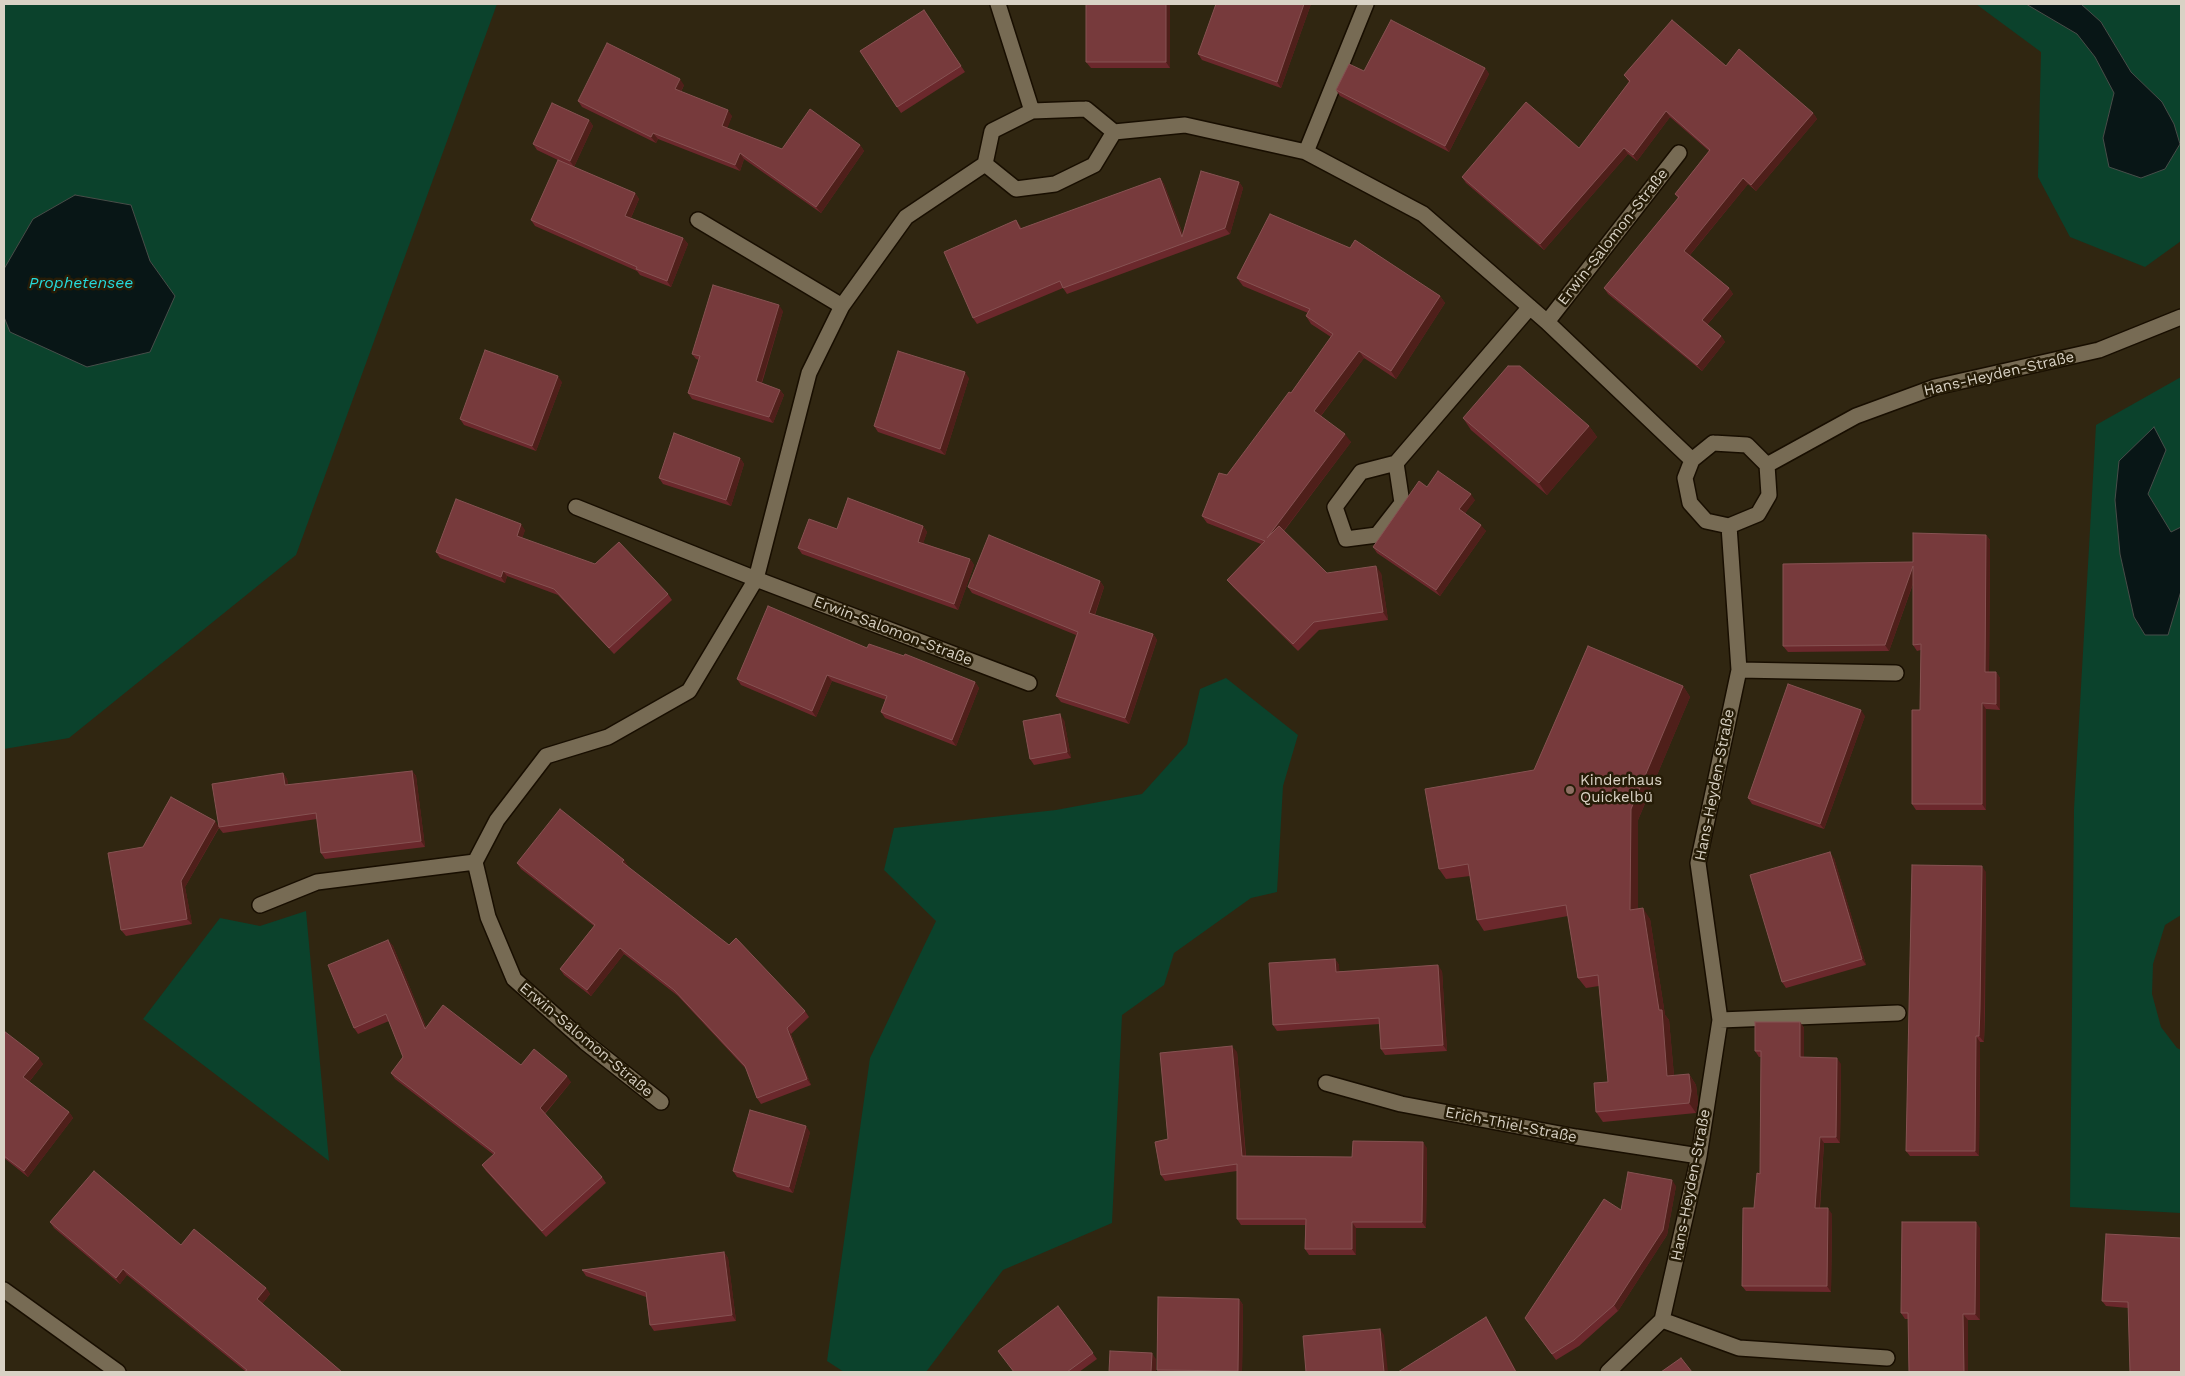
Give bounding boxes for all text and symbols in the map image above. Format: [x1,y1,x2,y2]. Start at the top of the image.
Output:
street label: Erwin-Salomon-Straße [1554,165,1672,309]
water label: Prophetensee [29,273,133,293]
street label: Hans-Heyden-Straße [1922,348,2076,400]
street label: Erwin-Salomon-Straße [811,592,975,670]
street label: Hans-Heyden-Straße [1691,708,1739,862]
place label: Kinderhaus Quickelbü [1580,772,1662,807]
marker: Kinderhaus Quickelbü [1564,784,1576,796]
street label: Erwin-Salomon-Straße [516,979,656,1101]
street label: Erich-Thiel-Straße [1444,1103,1578,1147]
street label: Hans-Heyden-Straße [1667,1108,1715,1262]

